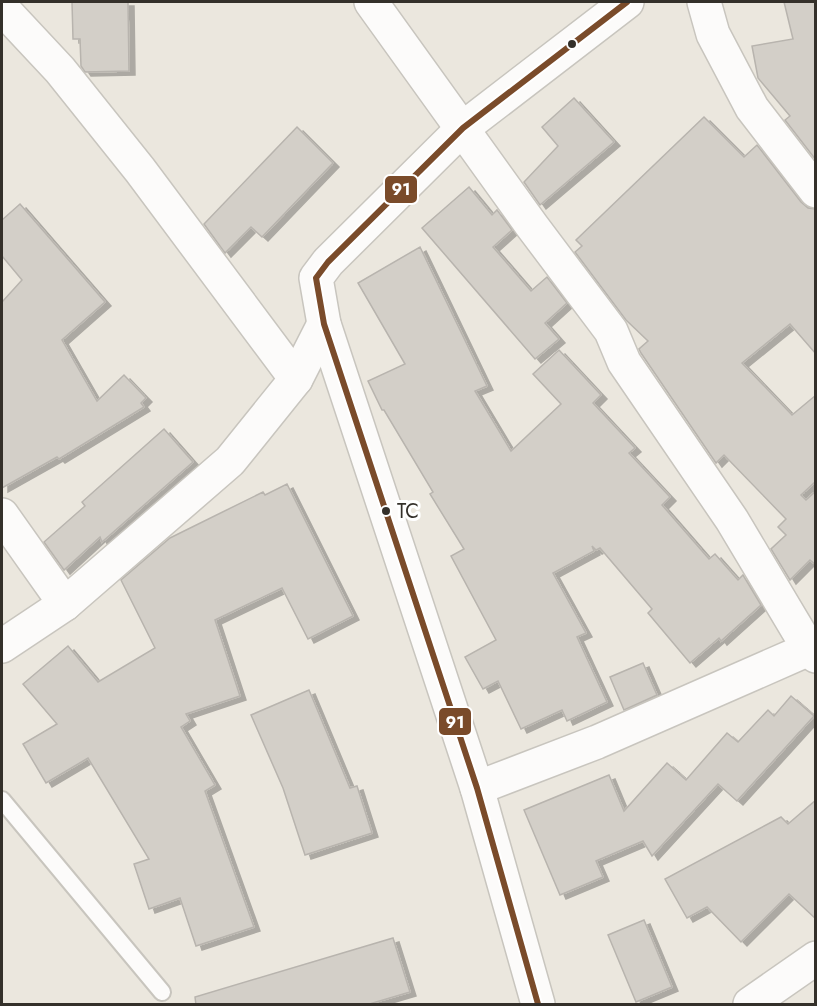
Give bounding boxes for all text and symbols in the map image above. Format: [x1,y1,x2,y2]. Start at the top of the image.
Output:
unlabelled marker [566,38,578,50]
line badge: 91 [384,175,418,204]
text: 91 [392,178,410,201]
place label: TC [397,497,419,526]
marker: TC [380,505,392,517]
line badge: 91 [438,707,472,736]
text: 91 [446,711,464,734]

